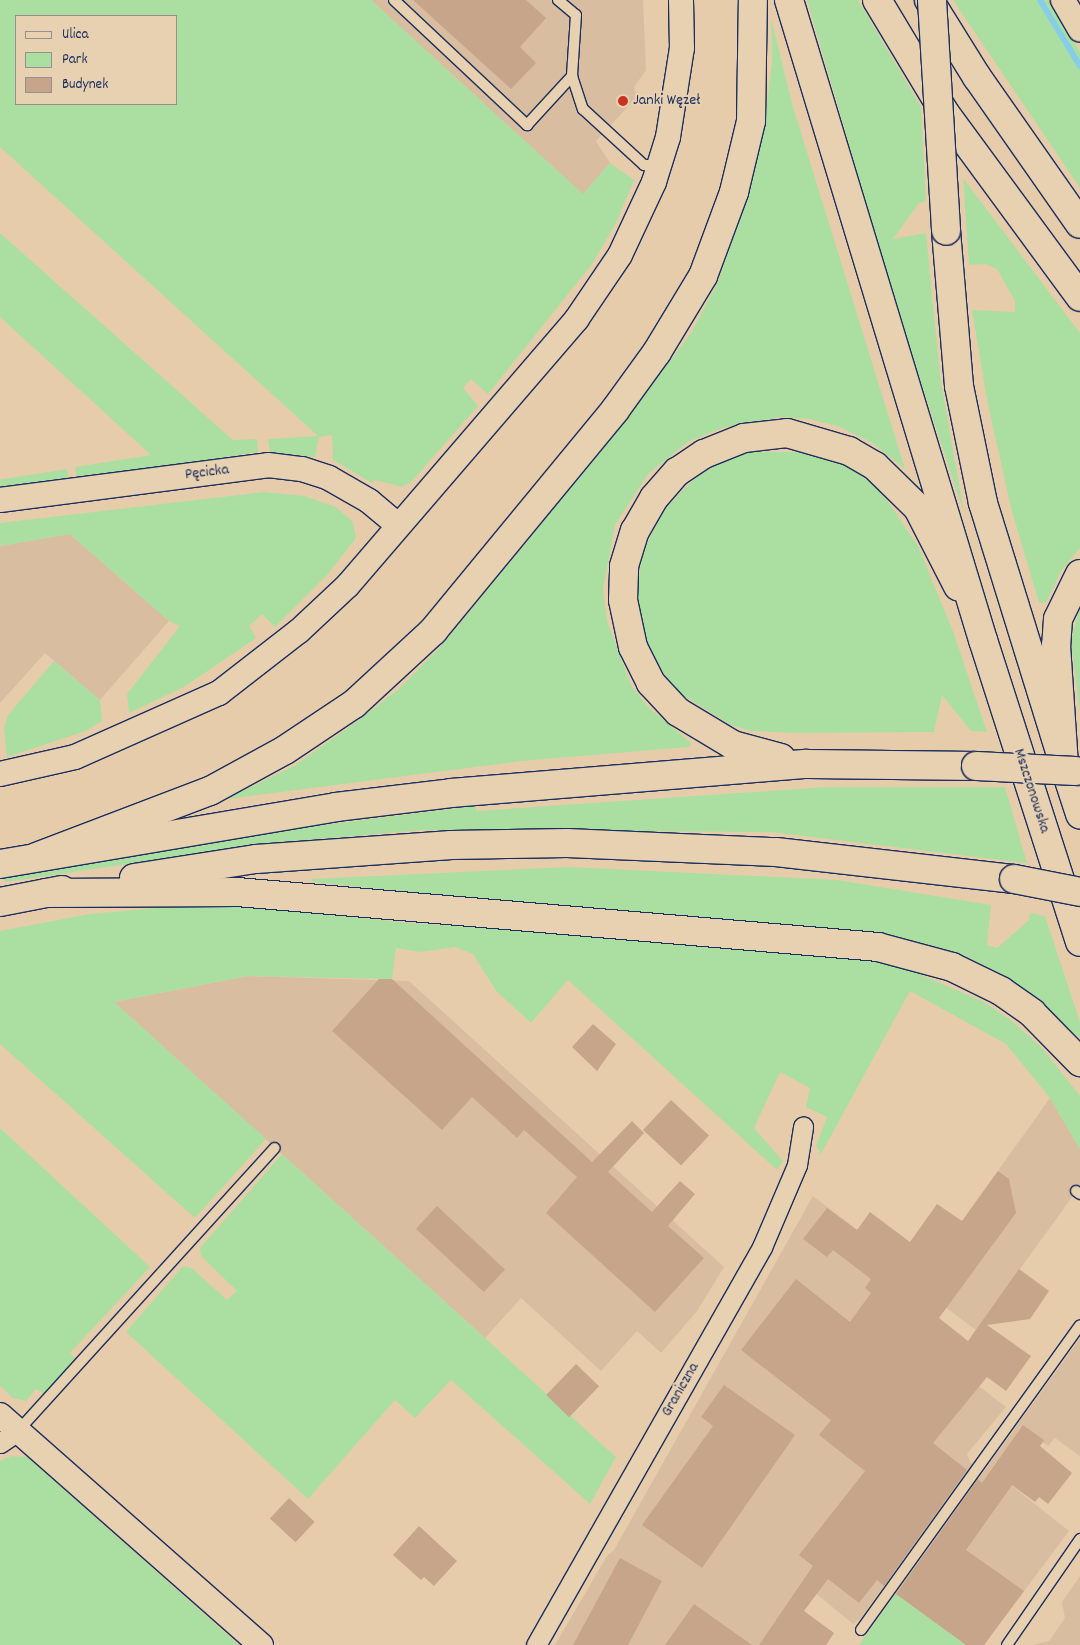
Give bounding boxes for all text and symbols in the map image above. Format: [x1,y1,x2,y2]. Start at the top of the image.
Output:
legend [15,15,178,105]
text: Ulica [62,24,89,46]
text: Park [62,49,88,71]
text: Budynek [62,74,108,96]
place label: Janki Węzeł [633,91,700,111]
marker: Janki Węzeł [617,95,629,107]
street label: Pęcicka [184,461,230,485]
street label: Mszczonowska [1008,746,1054,836]
street label: Graniczna [658,1360,704,1420]

